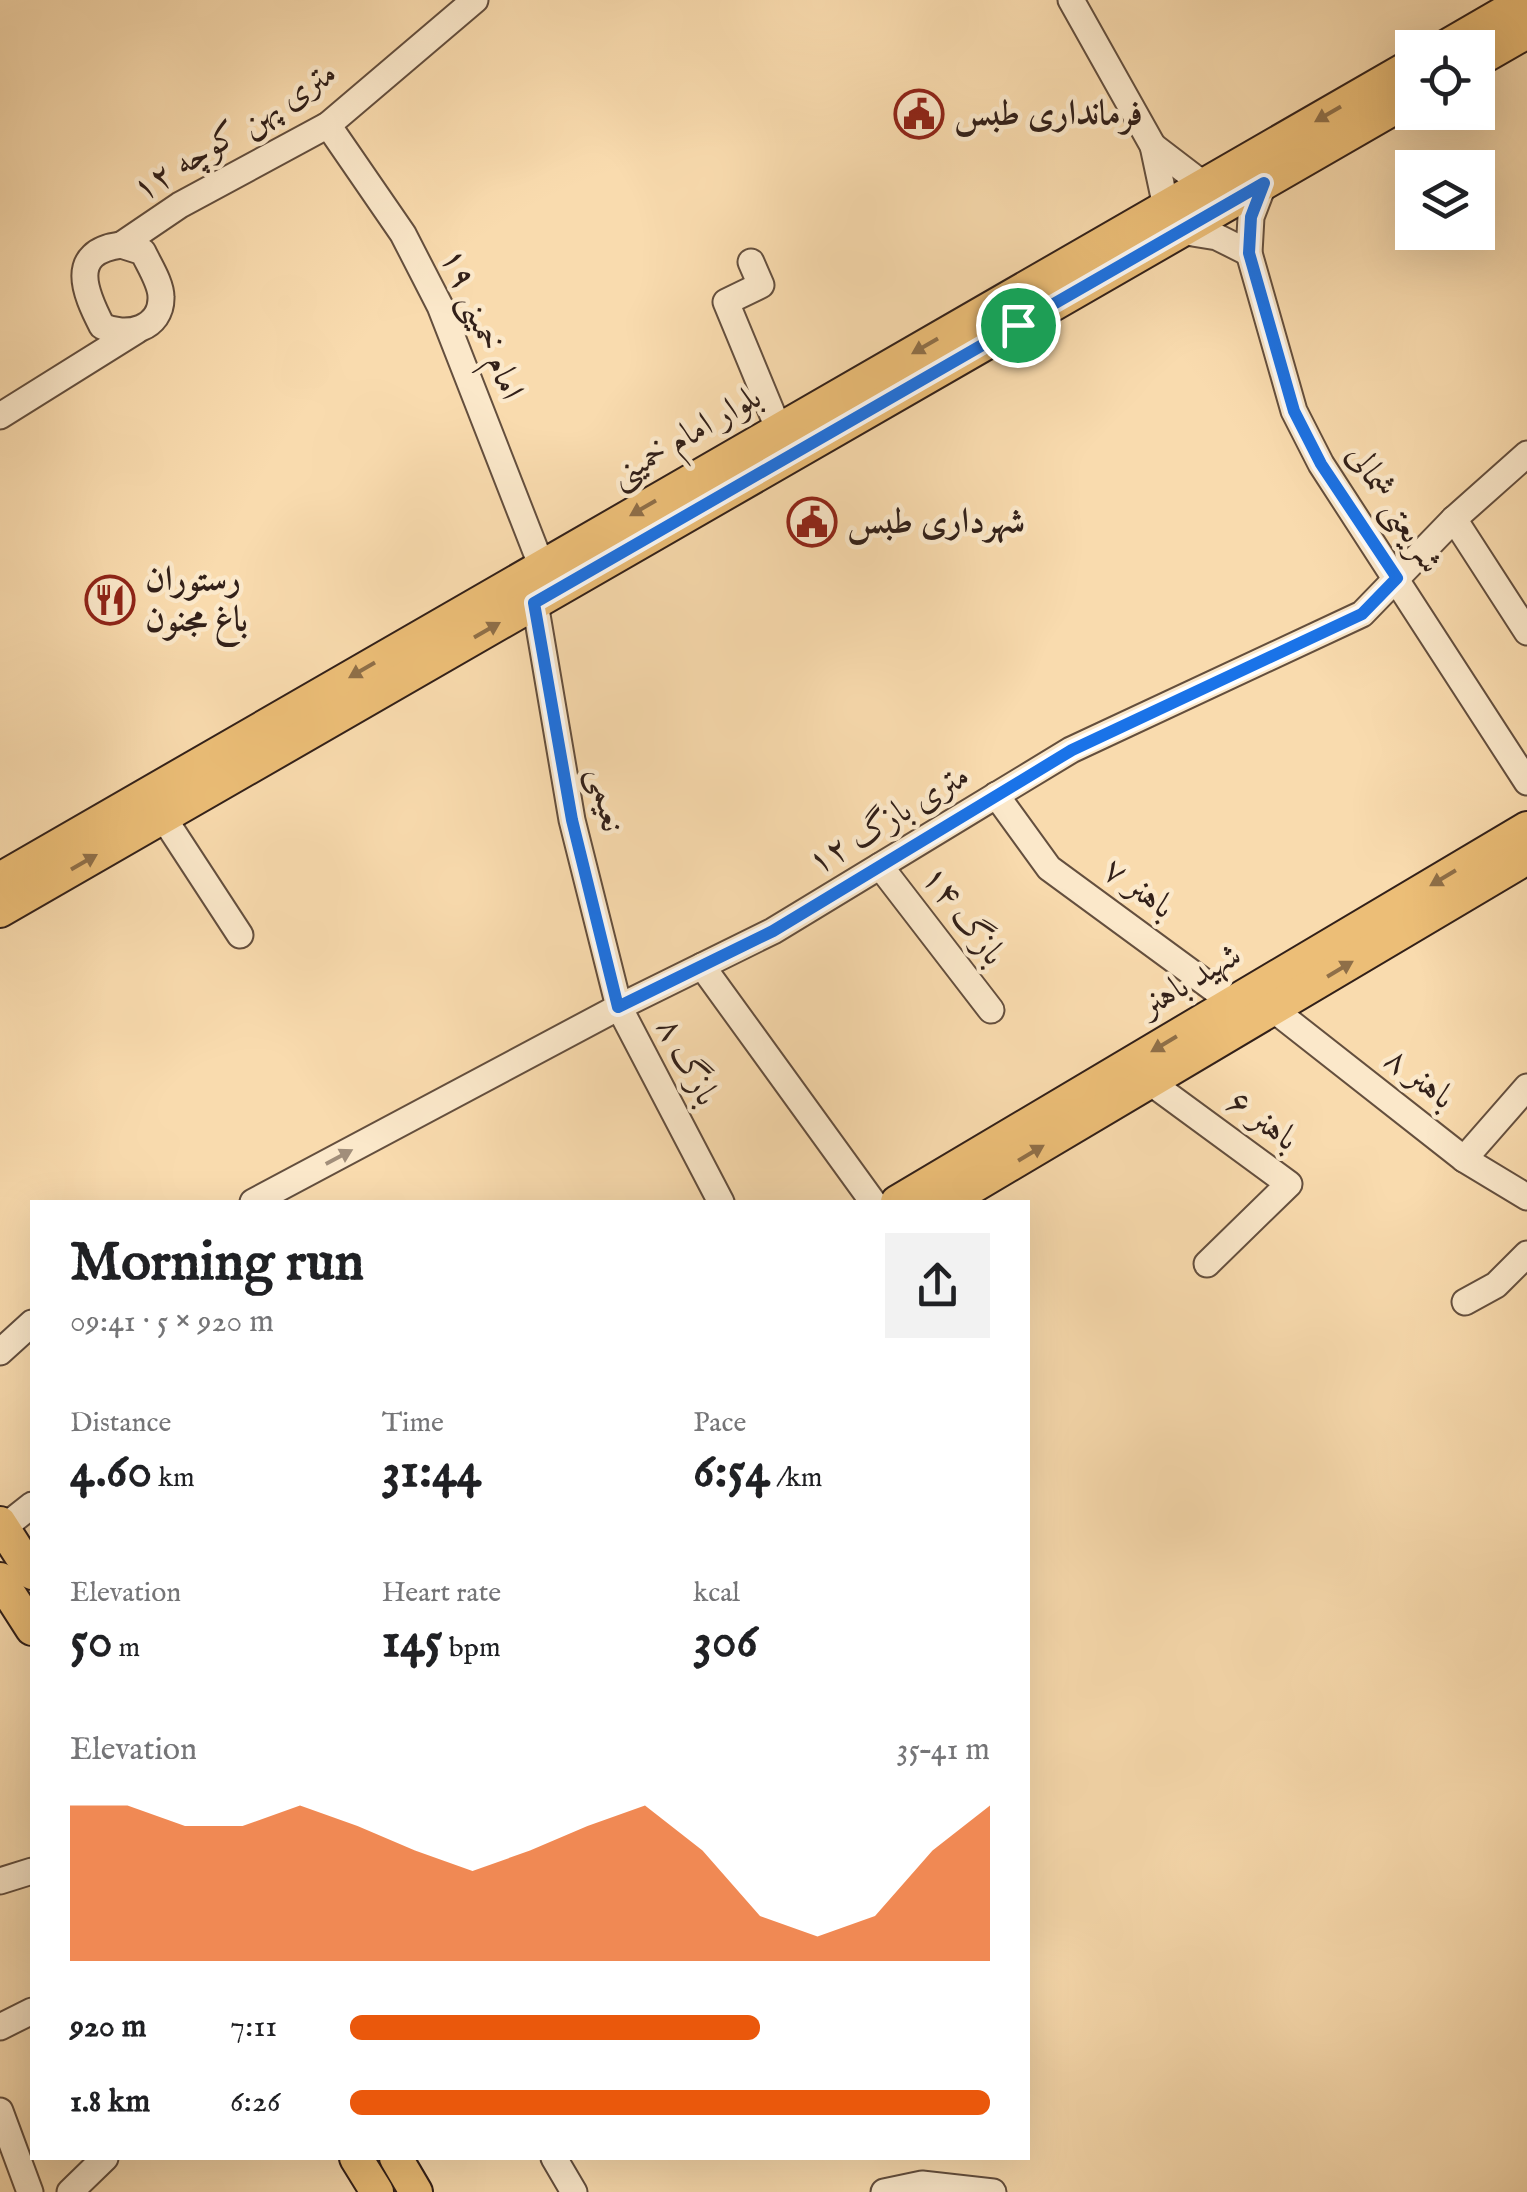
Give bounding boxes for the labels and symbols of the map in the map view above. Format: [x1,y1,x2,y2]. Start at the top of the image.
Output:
street label: ۱۲ متری پهن کوچه [124,51,346,213]
public building icon: فرمانداری طبس [893,88,945,140]
place label: فرمانداری طبس [954,92,1143,137]
one-way arrow [1314,105,1342,122]
street label: امام خمینی ۱۹ [423,241,533,409]
pin [976,283,1061,368]
one-way arrow [911,337,939,354]
street label: بلوار امام خمینی [602,375,773,504]
street label: شریعتی شمالی [1335,436,1453,582]
public building icon: شهرداری طبس [786,496,838,548]
one-way arrow [629,499,658,516]
place label: شهرداری طبس [847,500,1025,545]
place label: رستوران باغ مجنون [145,558,248,647]
restaurant icon: رستوران باغ مجنون [84,574,136,626]
one-way arrow [473,622,502,639]
one-way arrow [348,661,376,679]
street label: ۱۲ متری بازگ [800,754,978,886]
street label: نعیمی [578,764,634,836]
street label: باهنر ۷ [1093,848,1183,930]
one-way arrow [70,854,99,871]
street label: بازگ ۱۴ [911,857,1015,975]
one-way arrow [1429,869,1457,886]
street label: شهید باهنر [1129,933,1250,1030]
one-way arrow [1326,961,1354,978]
street label: بازگ ۸ [645,1010,729,1114]
one-way arrow [1150,1035,1178,1052]
street label: باهنر ۸ [1374,1037,1464,1121]
street label: باهنر ۶ [1217,1080,1307,1162]
one-way arrow [1017,1145,1045,1162]
one-way arrow [325,1148,354,1165]

